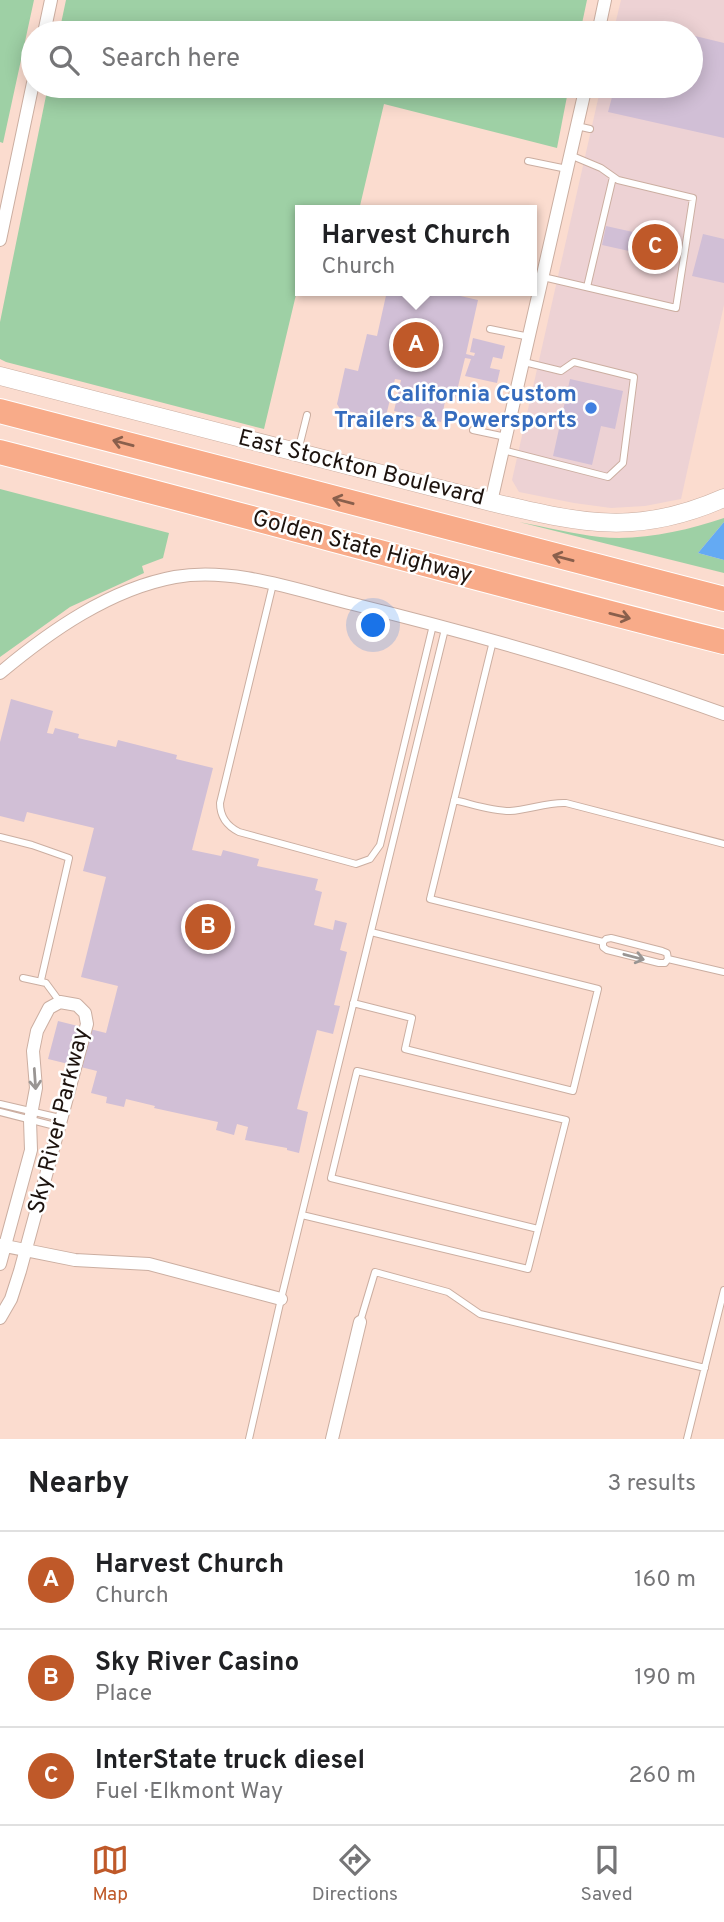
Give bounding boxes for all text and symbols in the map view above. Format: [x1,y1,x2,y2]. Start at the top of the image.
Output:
search box [21,21,703,98]
icon: search [45,41,83,79]
text: Search here [101,43,240,76]
popup [295,205,537,296]
text: Harvest Church [321,220,511,253]
pin: C [632,221,678,273]
text: Church [321,253,395,282]
pin: A [393,319,439,371]
place label: California Custom Trailers & Powersports [334,381,577,436]
marker: California Custom Trailers & Powersports [583,400,599,416]
street label: East Stockton Boulevard [235,424,487,514]
one-way arrow [112,436,135,449]
one-way arrow [332,494,355,507]
street label: Golden State Highway [249,505,475,591]
one-way arrow [552,551,575,564]
your location [356,608,390,642]
one-way arrow [608,610,631,623]
pin: B [185,901,231,953]
one-way arrow [622,951,645,964]
street label: Sky River Parkway [23,1025,97,1217]
one-way arrow [29,1067,42,1090]
text: Nearby [28,1466,129,1503]
text: 3 results [607,1470,696,1499]
text: Harvest Church [95,1549,284,1582]
text: A [43,1566,59,1595]
text: 160 m [634,1566,696,1595]
text: Church [95,1582,169,1611]
text: Sky River Casino [95,1647,299,1680]
text: B [43,1664,59,1693]
text: 190 m [634,1664,696,1693]
text: Place [95,1680,152,1709]
text: InterState truck diesel [95,1745,365,1778]
text: C [44,1762,58,1791]
text: 260 m [629,1762,696,1791]
text: Fuel · Elkmont Way [95,1778,283,1807]
tab: Map [91,1841,129,1907]
tab: Directions [312,1841,398,1907]
tab: Saved [581,1841,633,1907]

